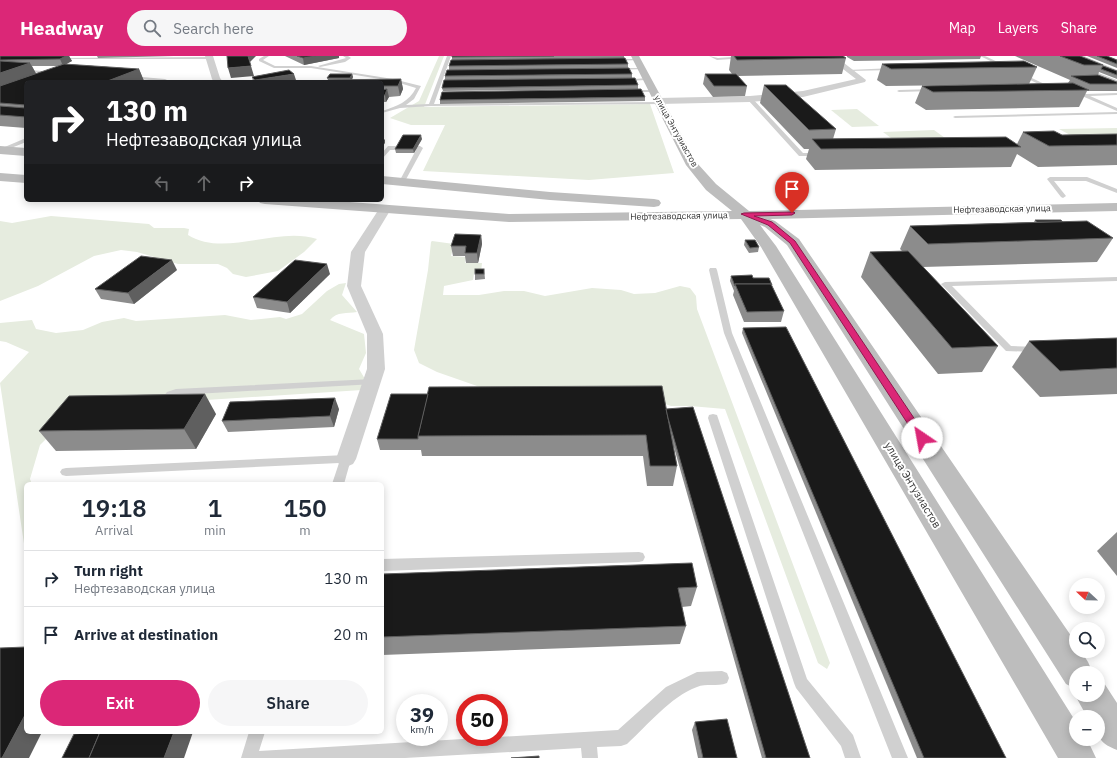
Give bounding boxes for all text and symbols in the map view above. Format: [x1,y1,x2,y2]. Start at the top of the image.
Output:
search box [127,10,407,46]
text: Headway [20,16,103,40]
icon: search [141,17,163,39]
text: Search here [173,19,254,38]
text: Map [949,19,976,37]
text: Layers [998,19,1039,37]
text: Share [1061,19,1097,37]
text: 130 m [106,92,188,129]
street label: улица Энтузиастов [652,93,701,169]
icon: right [40,96,92,148]
text: Нефтезаводская улица [106,128,302,151]
icon: left [151,172,173,194]
icon: ahead [193,172,215,194]
icon: right [235,172,257,194]
pin [775,172,809,213]
icon: arrive [781,178,803,200]
street label: Нефтезаводская улица [953,202,1051,215]
street label: Нефтезаводская улица [630,209,728,222]
position arrow [901,417,943,459]
street label: улица Энтузиастов [882,439,944,531]
text: 19:18 [81,492,147,524]
text: 1 [208,492,222,524]
text: 150 [283,492,327,524]
text: Arrival [95,522,133,539]
text: min [204,522,226,539]
text: m [299,522,311,539]
text: Turn right [74,561,143,580]
icon: right [40,568,62,590]
text: 130 m [324,569,368,588]
north arrow [1069,578,1105,614]
map controls [1069,578,1105,746]
text: Нефтезаводская улица [74,580,215,597]
button: search [1069,622,1105,658]
icon: arrive [40,624,62,646]
text: Arrive at destination [74,625,218,644]
text: 20 m [333,625,368,644]
button: + [1069,666,1105,702]
button: Exit [40,680,200,726]
button: Share [208,680,368,726]
speed limit sign: 50 [456,694,508,746]
text: 39 [410,701,434,728]
button: − [1069,710,1105,746]
text: km/h [410,723,434,736]

